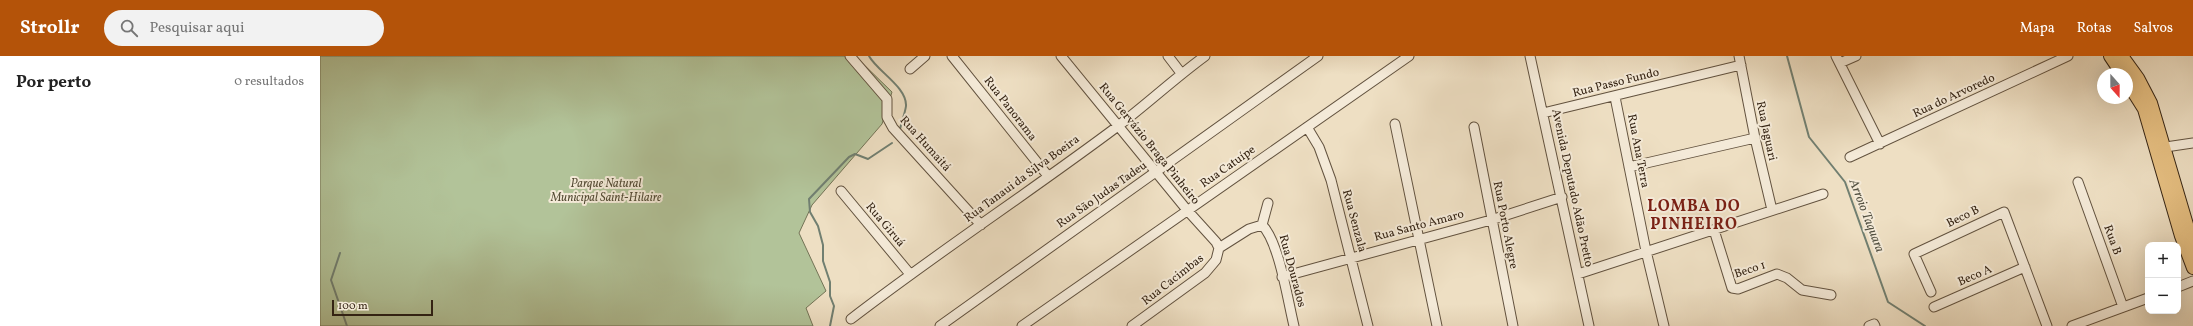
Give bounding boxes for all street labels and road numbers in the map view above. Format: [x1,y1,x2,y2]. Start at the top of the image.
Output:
street label: Rua Passo Fundo [1571,64,1661,102]
street label: Rua do Arvoredo [1910,70,1998,122]
street label: Rua Panorama [980,74,1040,144]
street label: Rua Gervázio Braga Pinheiro [1095,80,1203,208]
street label: Rua Jaguari [1752,100,1780,163]
street label: Avenida Deputado Adão Pretto [1547,107,1597,269]
street label: Rua Humaitá [896,113,954,175]
street label: Rua Ana Terra [1623,113,1653,189]
street label: Rua Tanaui da Silva Boeira [961,132,1083,226]
street label: Rua Catuípe [1197,142,1259,192]
street label: Rua São Judas Tadeu [1054,158,1151,232]
street label: Rua Porto Alegre [1489,180,1521,270]
street label: Rua Senzala [1338,188,1370,254]
street label: Rua Giruá [862,199,908,251]
street label: Beco B [1944,202,1982,232]
street label: Rua Santo Amaro [1372,206,1466,246]
street label: Rua B [2099,223,2125,257]
street label: Rua Dourados [1275,233,1309,309]
street label: Rua Cacimbas [1139,251,1207,309]
street label: Beco 1 [1732,257,1768,283]
street label: Beco A [1955,261,1995,290]

